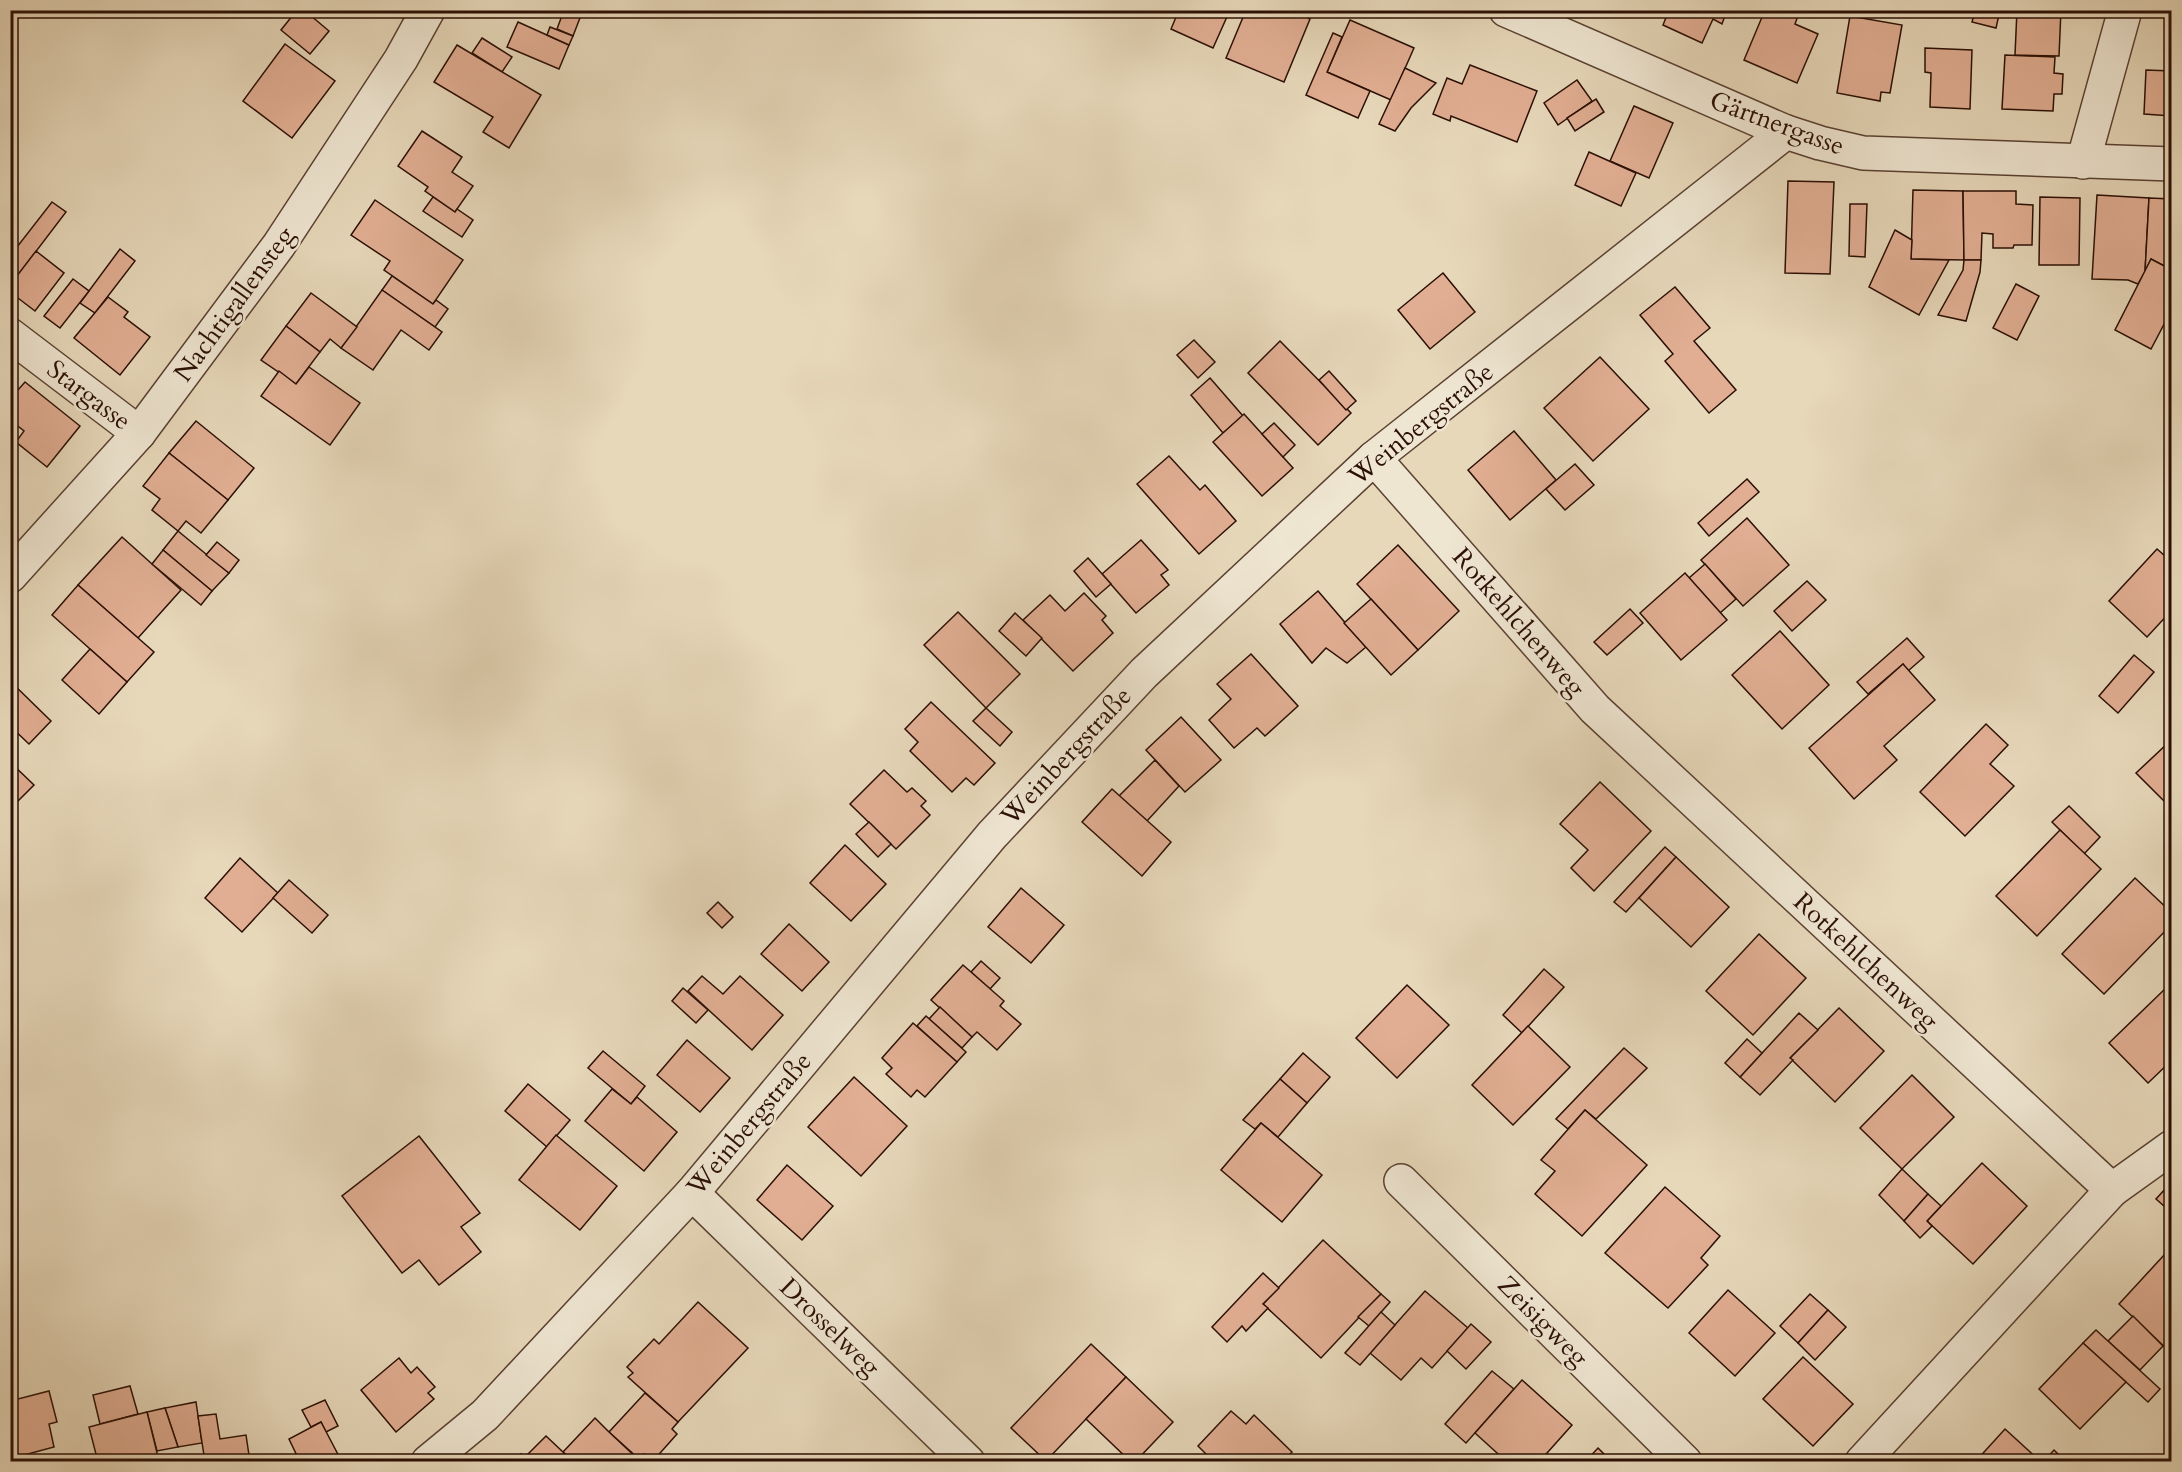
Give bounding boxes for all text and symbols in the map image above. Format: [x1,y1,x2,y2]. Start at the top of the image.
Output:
street label: Gärtnergasse [1705,82,1849,164]
street label: Nachtigallensteg [166,219,302,389]
street label: Stargasse [40,352,138,438]
street label: Weinbergstraße [1340,355,1501,494]
street label: Rotkehlchenweg [1445,540,1594,704]
street label: Weinbergstraße [992,679,1139,834]
street label: Rotkehlchenweg [1786,884,1947,1038]
street label: Weinbergstraße [678,1045,819,1204]
street label: Zeisigweg [1490,1268,1596,1374]
street label: Drosselweg [772,1270,888,1384]

